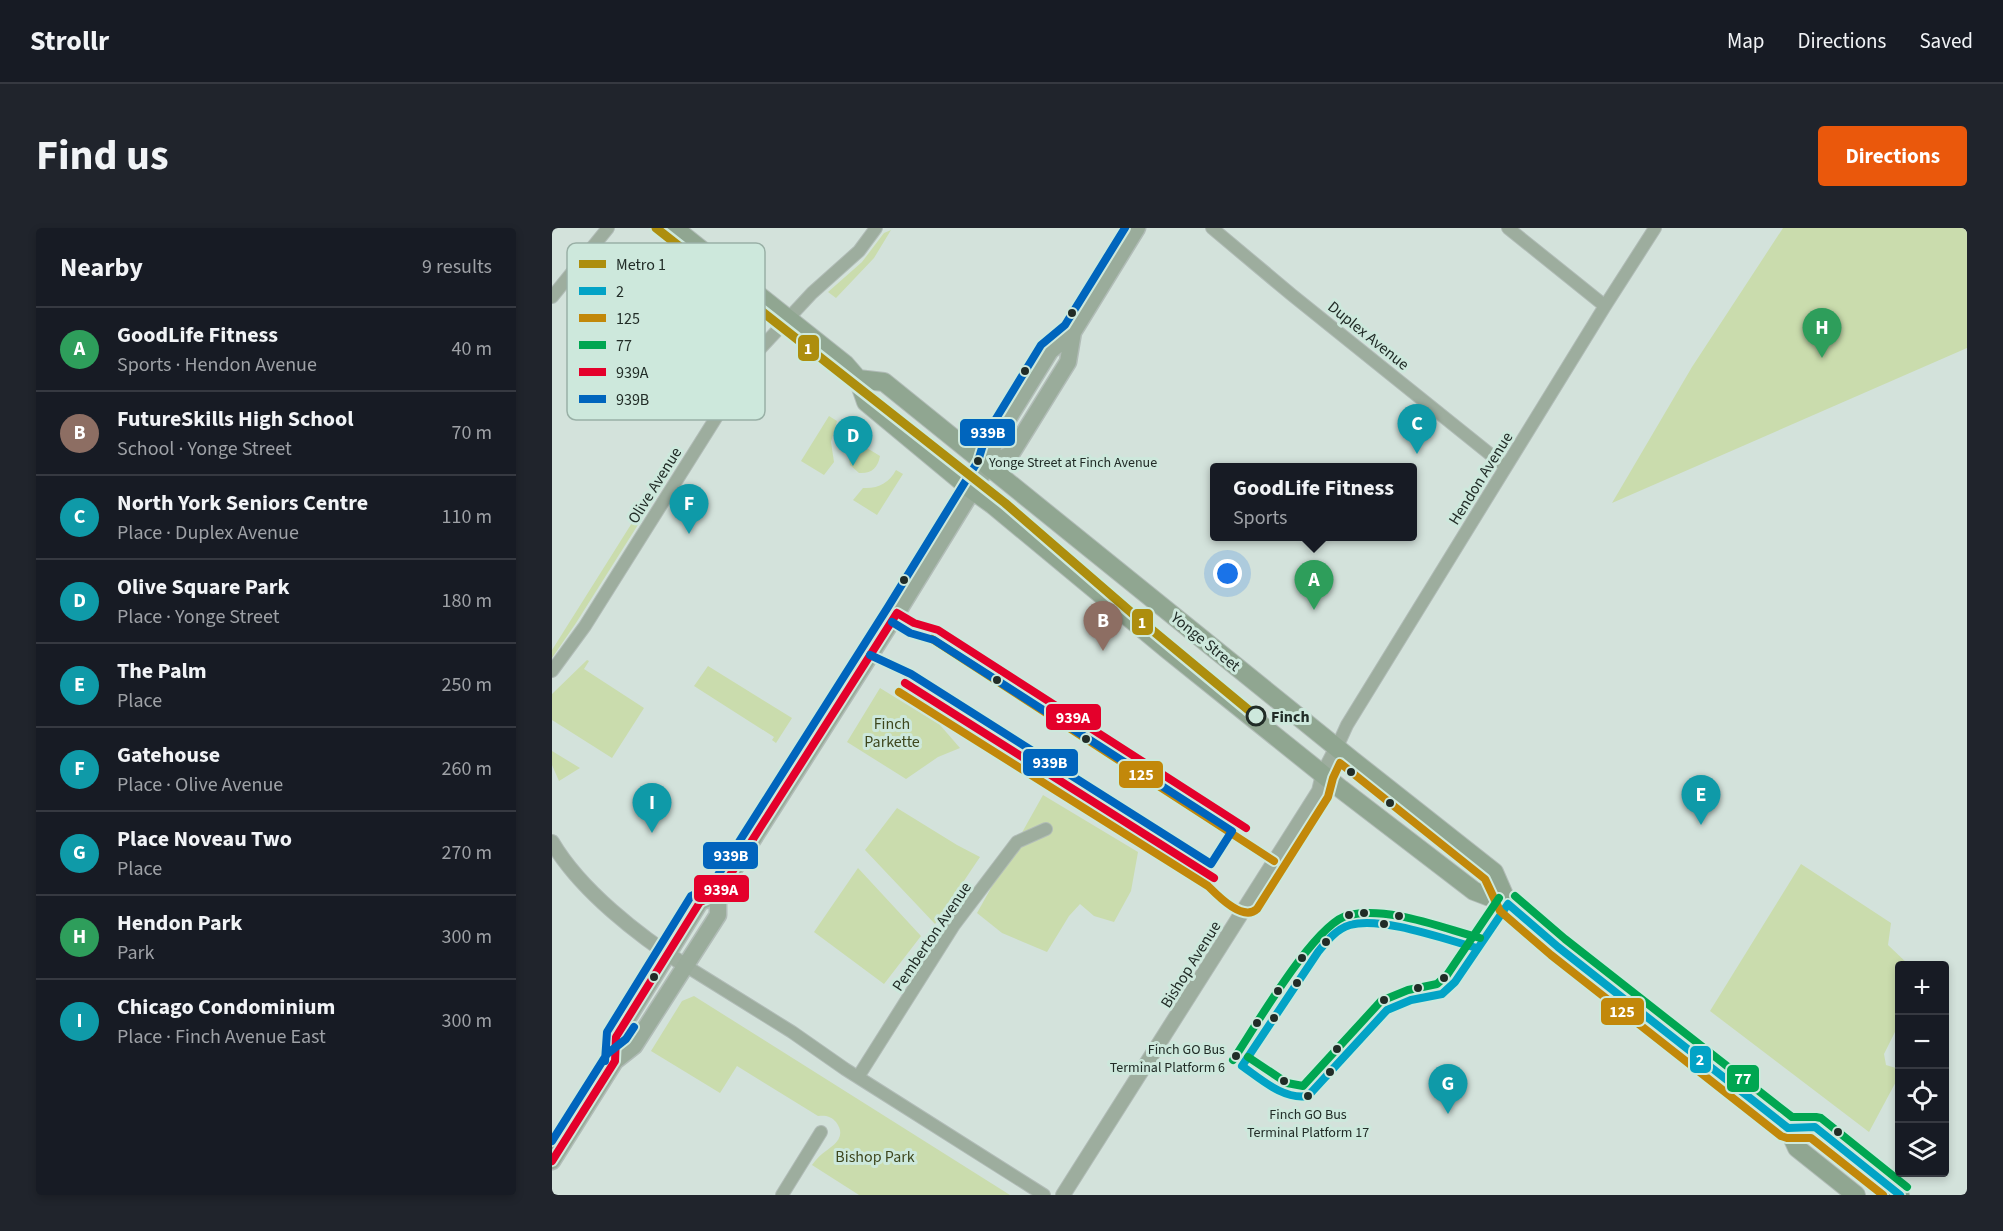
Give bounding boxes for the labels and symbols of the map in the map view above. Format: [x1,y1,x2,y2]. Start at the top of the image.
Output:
legend [567,243,765,420]
text: Metro 1 [616,254,666,276]
text: 2 [616,281,624,303]
street label: Duplex Avenue [1323,296,1414,376]
unlabelled marker [1066,307,1078,319]
text: 125 [616,308,640,330]
pin: H [1802,308,1842,358]
line badge: 1 [797,334,820,362]
text: 77 [616,335,632,357]
text: 1 [804,338,812,360]
text: 939A [616,362,649,384]
unlabelled marker [1019,365,1031,377]
text: 939B [616,389,649,411]
pin: C [1398,404,1436,454]
pin: D [834,416,872,466]
line badge: 939B [959,418,1016,447]
text: 939B [970,422,1006,444]
street label: Hendon Avenue [1443,428,1518,529]
street label: Olive Avenue [623,443,687,528]
place label: Yonge Street at Finch Avenue [988,453,1157,473]
marker: Yonge Street at Finch Avenue [972,455,984,467]
pin: F [670,484,708,534]
your location [1213,559,1242,588]
pin: A [1294,560,1334,610]
unlabelled marker [898,574,910,586]
pin: B [1084,602,1122,651]
street label: Yonge Street [1165,606,1245,677]
line badge: 1 [1131,608,1154,636]
text: 1 [1138,612,1146,634]
unlabelled marker [991,674,1003,686]
line badge: 939A [1045,703,1102,731]
marker: Finch [1246,706,1266,726]
place label: Finch [1271,706,1310,728]
text: 939A [1056,707,1091,729]
park label: Finch Parkette [864,713,920,753]
unlabelled marker [1080,733,1092,745]
line badge: 939B [1022,748,1079,777]
text: 939B [1032,752,1068,774]
line badge: 125 [1118,760,1164,789]
text: 125 [1128,764,1154,786]
unlabelled marker [1345,766,1357,778]
pin: E [1682,776,1720,825]
pin: I [632,784,672,833]
unlabelled marker [1384,797,1396,809]
line badge: 939B [702,841,759,870]
text: 939B [713,845,749,867]
line badge: 939A [693,874,750,903]
street label: Pemberton Avenue [887,878,977,995]
text: 939A [704,879,739,901]
unlabelled marker [1358,907,1370,919]
unlabelled marker [1343,909,1355,921]
unlabelled marker [1393,910,1405,922]
street label: Bishop Avenue [1155,917,1226,1012]
unlabelled marker [1378,918,1390,930]
unlabelled marker [1320,936,1332,948]
unlabelled marker [1296,952,1308,964]
unlabelled marker [648,971,660,983]
unlabelled marker [1438,972,1450,984]
unlabelled marker [1291,977,1303,989]
unlabelled marker [1412,982,1424,994]
unlabelled marker [1272,985,1284,997]
unlabelled marker [1378,994,1390,1006]
line badge: 125 [1600,997,1645,1026]
text: 125 [1609,1001,1635,1023]
unlabelled marker [1268,1012,1280,1024]
unlabelled marker [1251,1017,1263,1029]
place label: Finch GO Bus Terminal Platform 6 [1110,1040,1225,1078]
unlabelled marker [1331,1043,1343,1055]
line badge: 2 [1689,1045,1712,1074]
text: 2 [1696,1049,1704,1071]
marker: Finch GO Bus Terminal Platform 6 [1230,1050,1242,1062]
pin: G [1428,1064,1468,1114]
line badge: 77 [1726,1064,1760,1093]
unlabelled marker [1324,1066,1336,1078]
text: 77 [1735,1068,1751,1090]
unlabelled marker [1278,1075,1290,1087]
marker: Finch GO Bus Terminal Platform 17 [1302,1090,1314,1102]
place label: Finch GO Bus Terminal Platform 17 [1247,1105,1369,1143]
unlabelled marker [1832,1126,1844,1138]
park label: Bishop Park [835,1146,915,1168]

